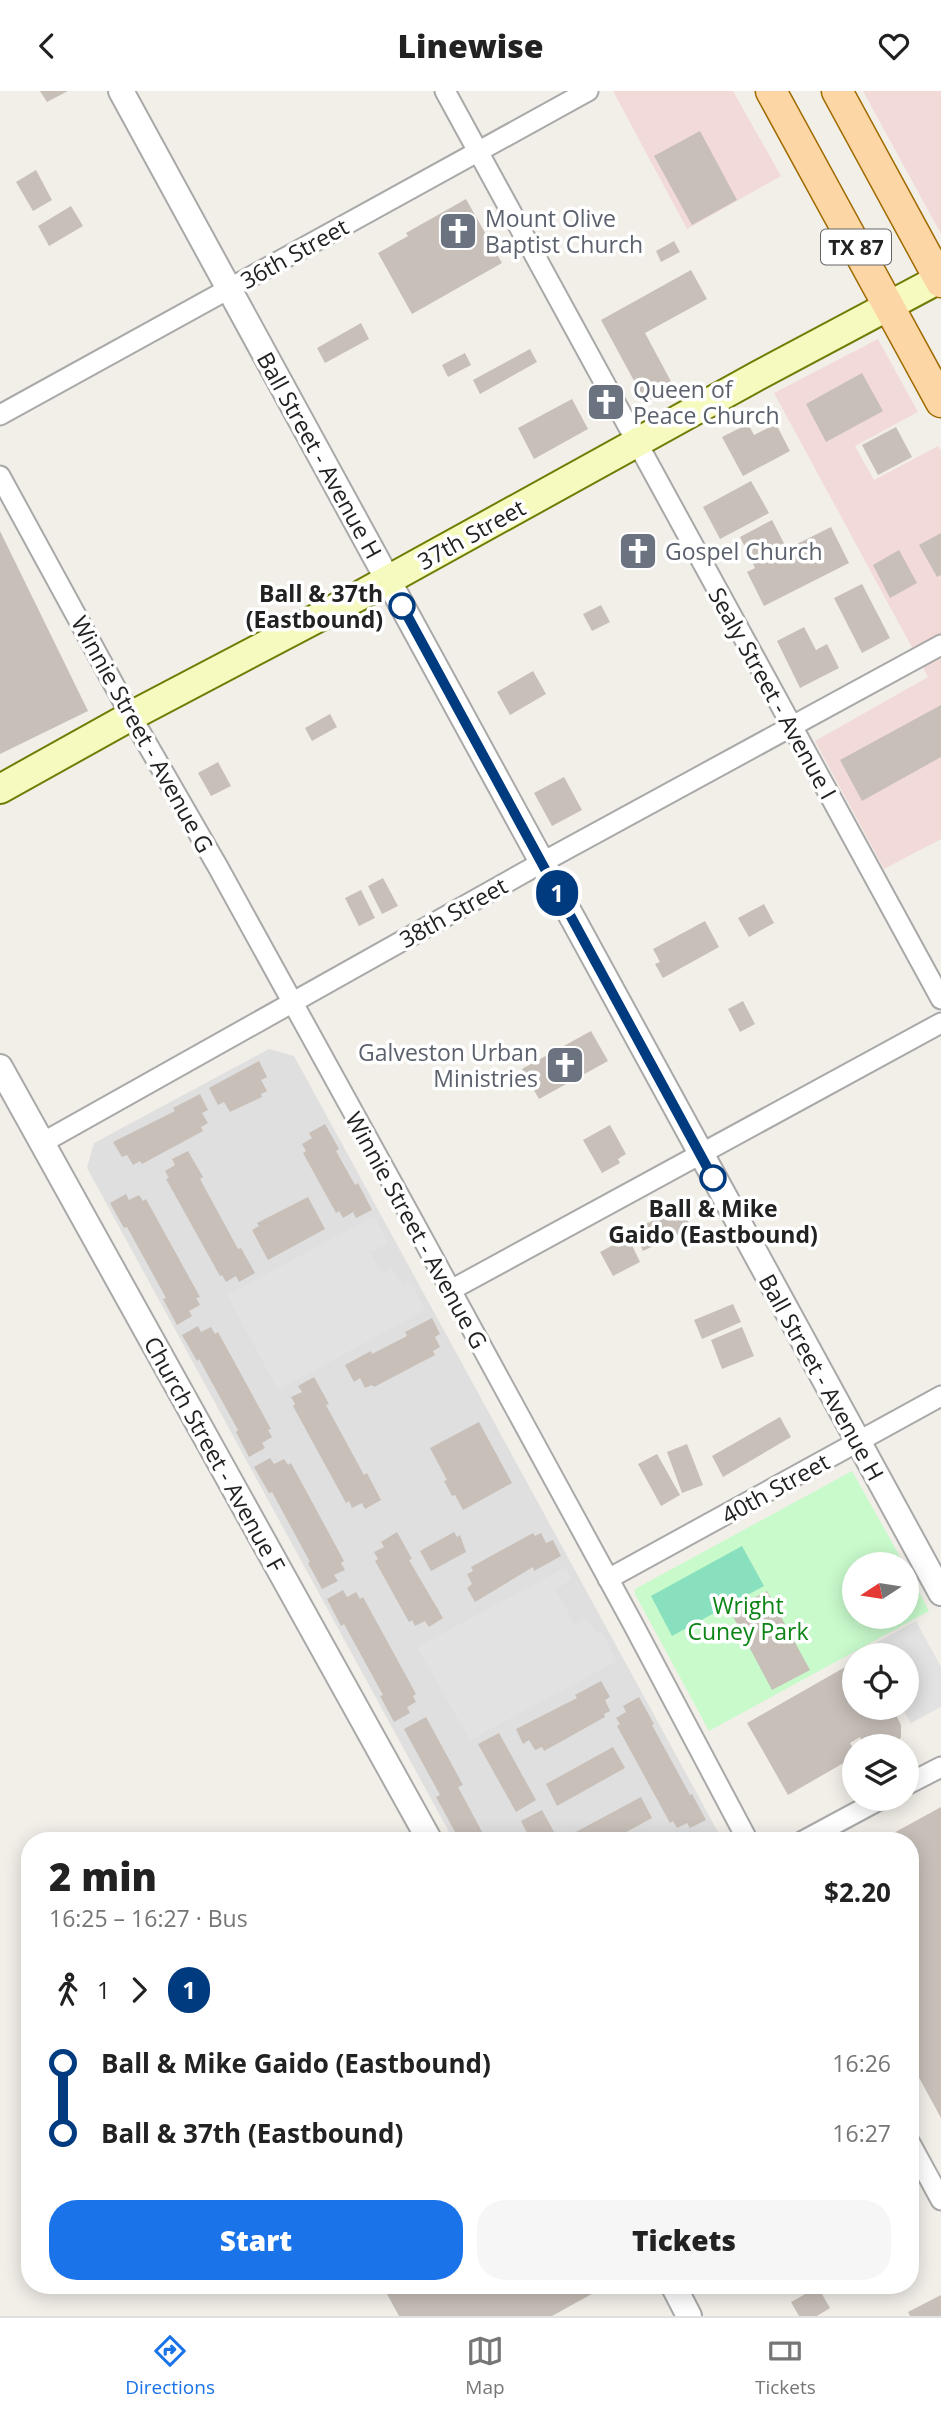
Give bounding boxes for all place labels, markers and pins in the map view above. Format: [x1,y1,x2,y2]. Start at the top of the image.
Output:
place label: Mount Olive Baptist Church [485,202,643,260]
church icon: Mount Olive Baptist Church [437,210,479,252]
place label: Queen of Peace Church [633,373,780,431]
church icon: Queen of Peace Church [585,381,627,423]
church icon: Gospel Church [617,530,659,572]
place label: Gospel Church [665,535,823,567]
place label: Ball & 37th (Eastbound) [246,577,383,635]
marker: Ball & 37th (Eastbound) [389,593,415,619]
place label: Galveston Urban Ministries [358,1036,538,1094]
church icon: Galveston Urban Ministries [544,1044,586,1086]
marker: Ball & Mike Gaido (Eastbound) [700,1165,726,1191]
place label: Ball & Mike Gaido (Eastbound) [608,1192,818,1250]

